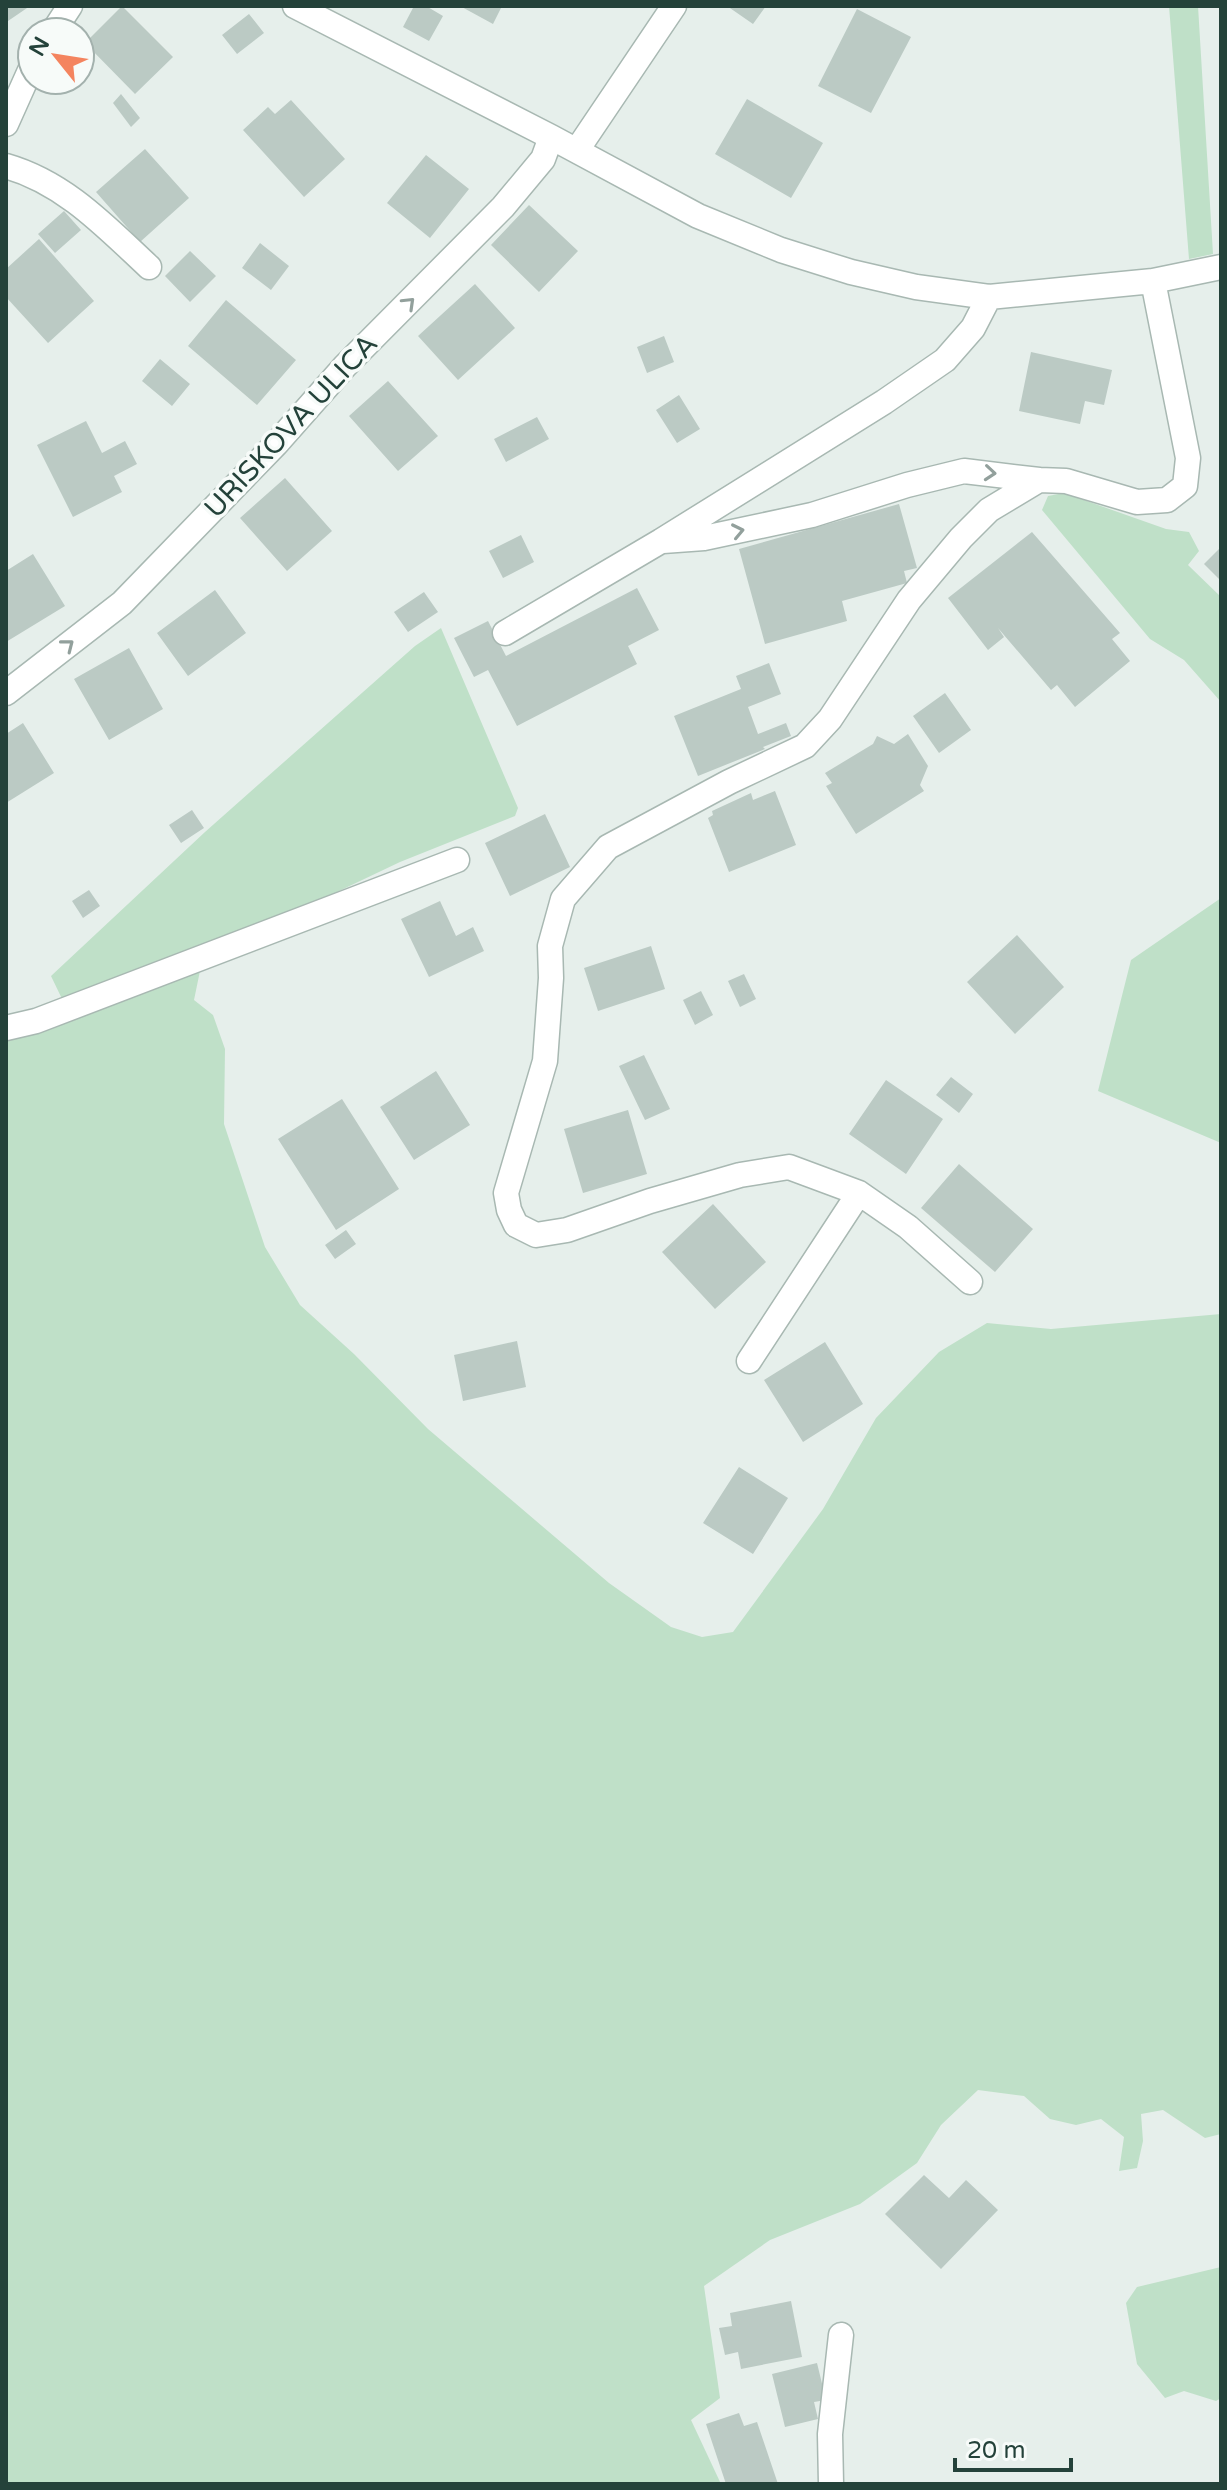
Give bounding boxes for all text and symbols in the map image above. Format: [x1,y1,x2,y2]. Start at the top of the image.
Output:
north arrow [16,16,96,96]
text: N [24,32,55,61]
one-way arrow [400,298,414,313]
street label: URISKOVA ULICA [197,327,385,525]
one-way arrow [984,464,997,481]
one-way arrow [731,523,744,540]
one-way arrow [59,641,74,655]
scale bar [955,2422,1071,2472]
text: 20 m [967,2436,1025,2465]

